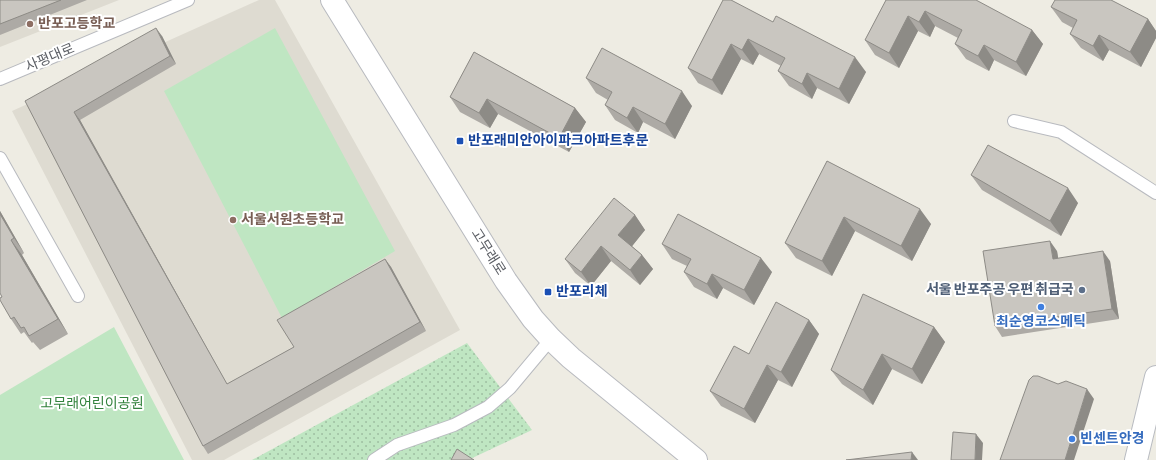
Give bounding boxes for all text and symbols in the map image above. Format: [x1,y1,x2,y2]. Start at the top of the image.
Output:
place label: 반포고등학교 [38,15,115,31]
marker: 반포고등학교 [25,19,35,29]
street label: 사평대로 [23,41,77,75]
place label: 반포래미안아이파크아파트후문 [468,133,648,148]
marker: 반포래미안아이파크아파트후문 [455,136,465,146]
place label: 서울서원초등학교 [241,211,344,227]
marker: 서울서원초등학교 [228,215,238,225]
street label: 고무래로 [468,226,508,278]
place label: 서울 반포주공 우편 취급국 [926,281,1074,297]
place label: 반포리체 [556,284,608,299]
marker: 서울 반포주공 우편 취급국 [1077,285,1087,295]
marker: 반포리체 [543,287,553,297]
marker: 최순영코스메틱 [1036,302,1046,312]
place label: 최순영코스메틱 [996,314,1086,329]
park label: 고무래어린이공원 [40,396,144,411]
place label: 빈센트안경 [1080,431,1144,446]
marker: 빈센트안경 [1067,434,1077,444]

